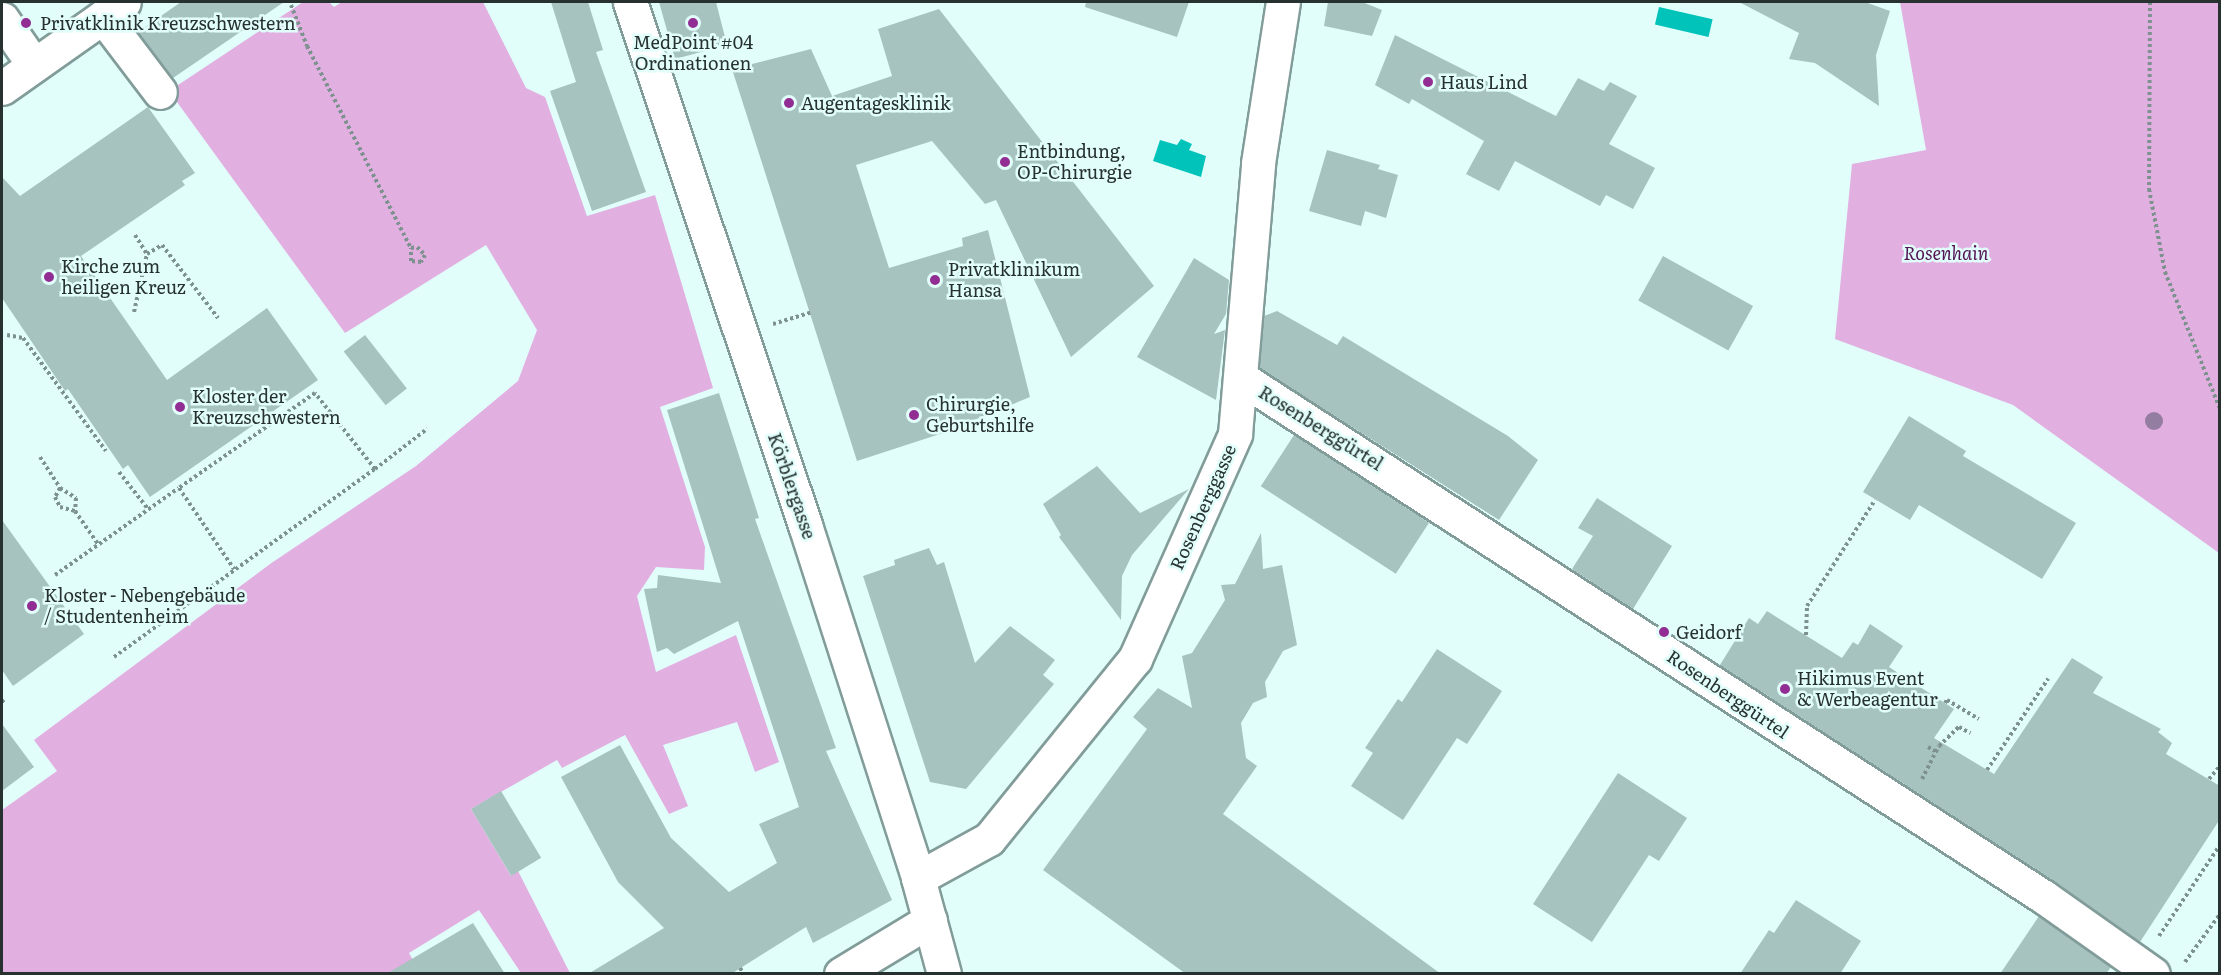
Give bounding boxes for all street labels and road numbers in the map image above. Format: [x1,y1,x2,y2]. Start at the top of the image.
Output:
street label: Rosenberggürtel [1255,381,1387,475]
street label: Körblergasse [764,430,820,542]
street label: Rosenberggasse [1166,441,1240,573]
street label: Rosenberggürtel [1663,645,1793,743]

